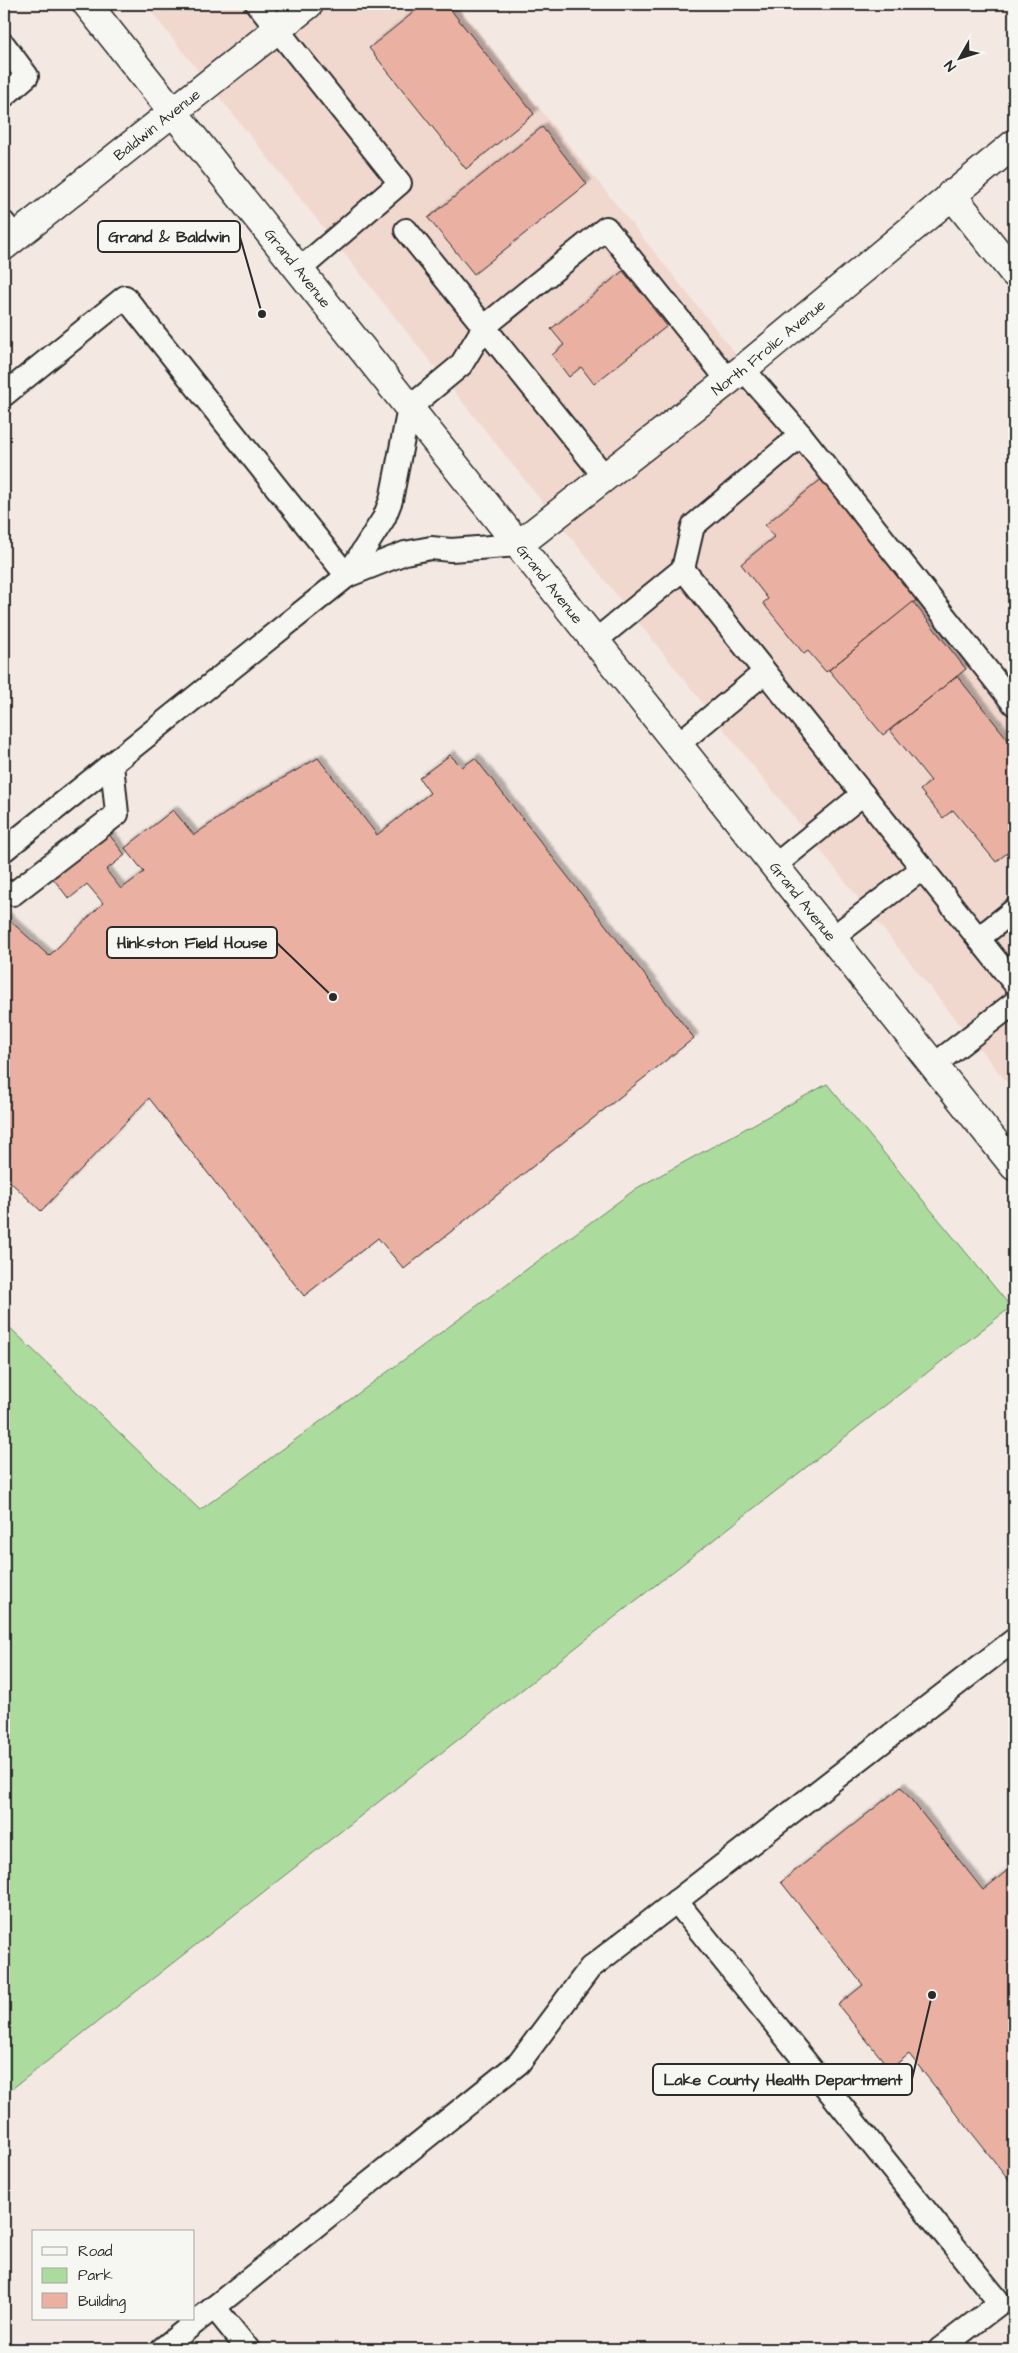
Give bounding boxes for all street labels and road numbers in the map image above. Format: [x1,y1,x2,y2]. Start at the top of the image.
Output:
street label: Baldwin Avenue [109,84,204,166]
street label: Grand Avenue [260,224,336,312]
street label: North Frolic Avenue [707,294,830,400]
street label: Grand Avenue [511,540,588,628]
street label: Grand Avenue [765,857,841,946]

